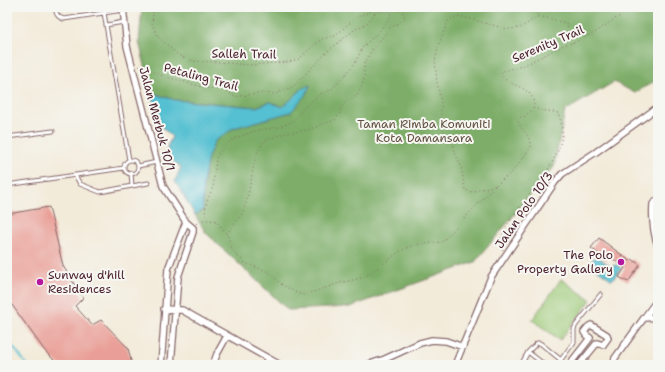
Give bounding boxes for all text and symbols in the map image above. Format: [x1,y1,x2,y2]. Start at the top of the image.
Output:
street label: Serenity Trail [510,21,587,66]
street label: Salleh Trail [211,45,277,63]
street label: Petaling Trail [162,59,240,95]
street label: Jalan Merbuk 10/1 [135,65,179,173]
park label: Taman Rimba Komuniti Kota Damansara [357,116,491,146]
street label: Jalan Polo 10/3 [491,168,557,252]
place label: The Polo Property Gallery [517,247,613,277]
marker: The Polo Property Gallery [616,257,626,267]
place label: Sunway d'hill Residences [48,267,125,297]
marker: Sunway d'hill Residences [35,277,45,287]

